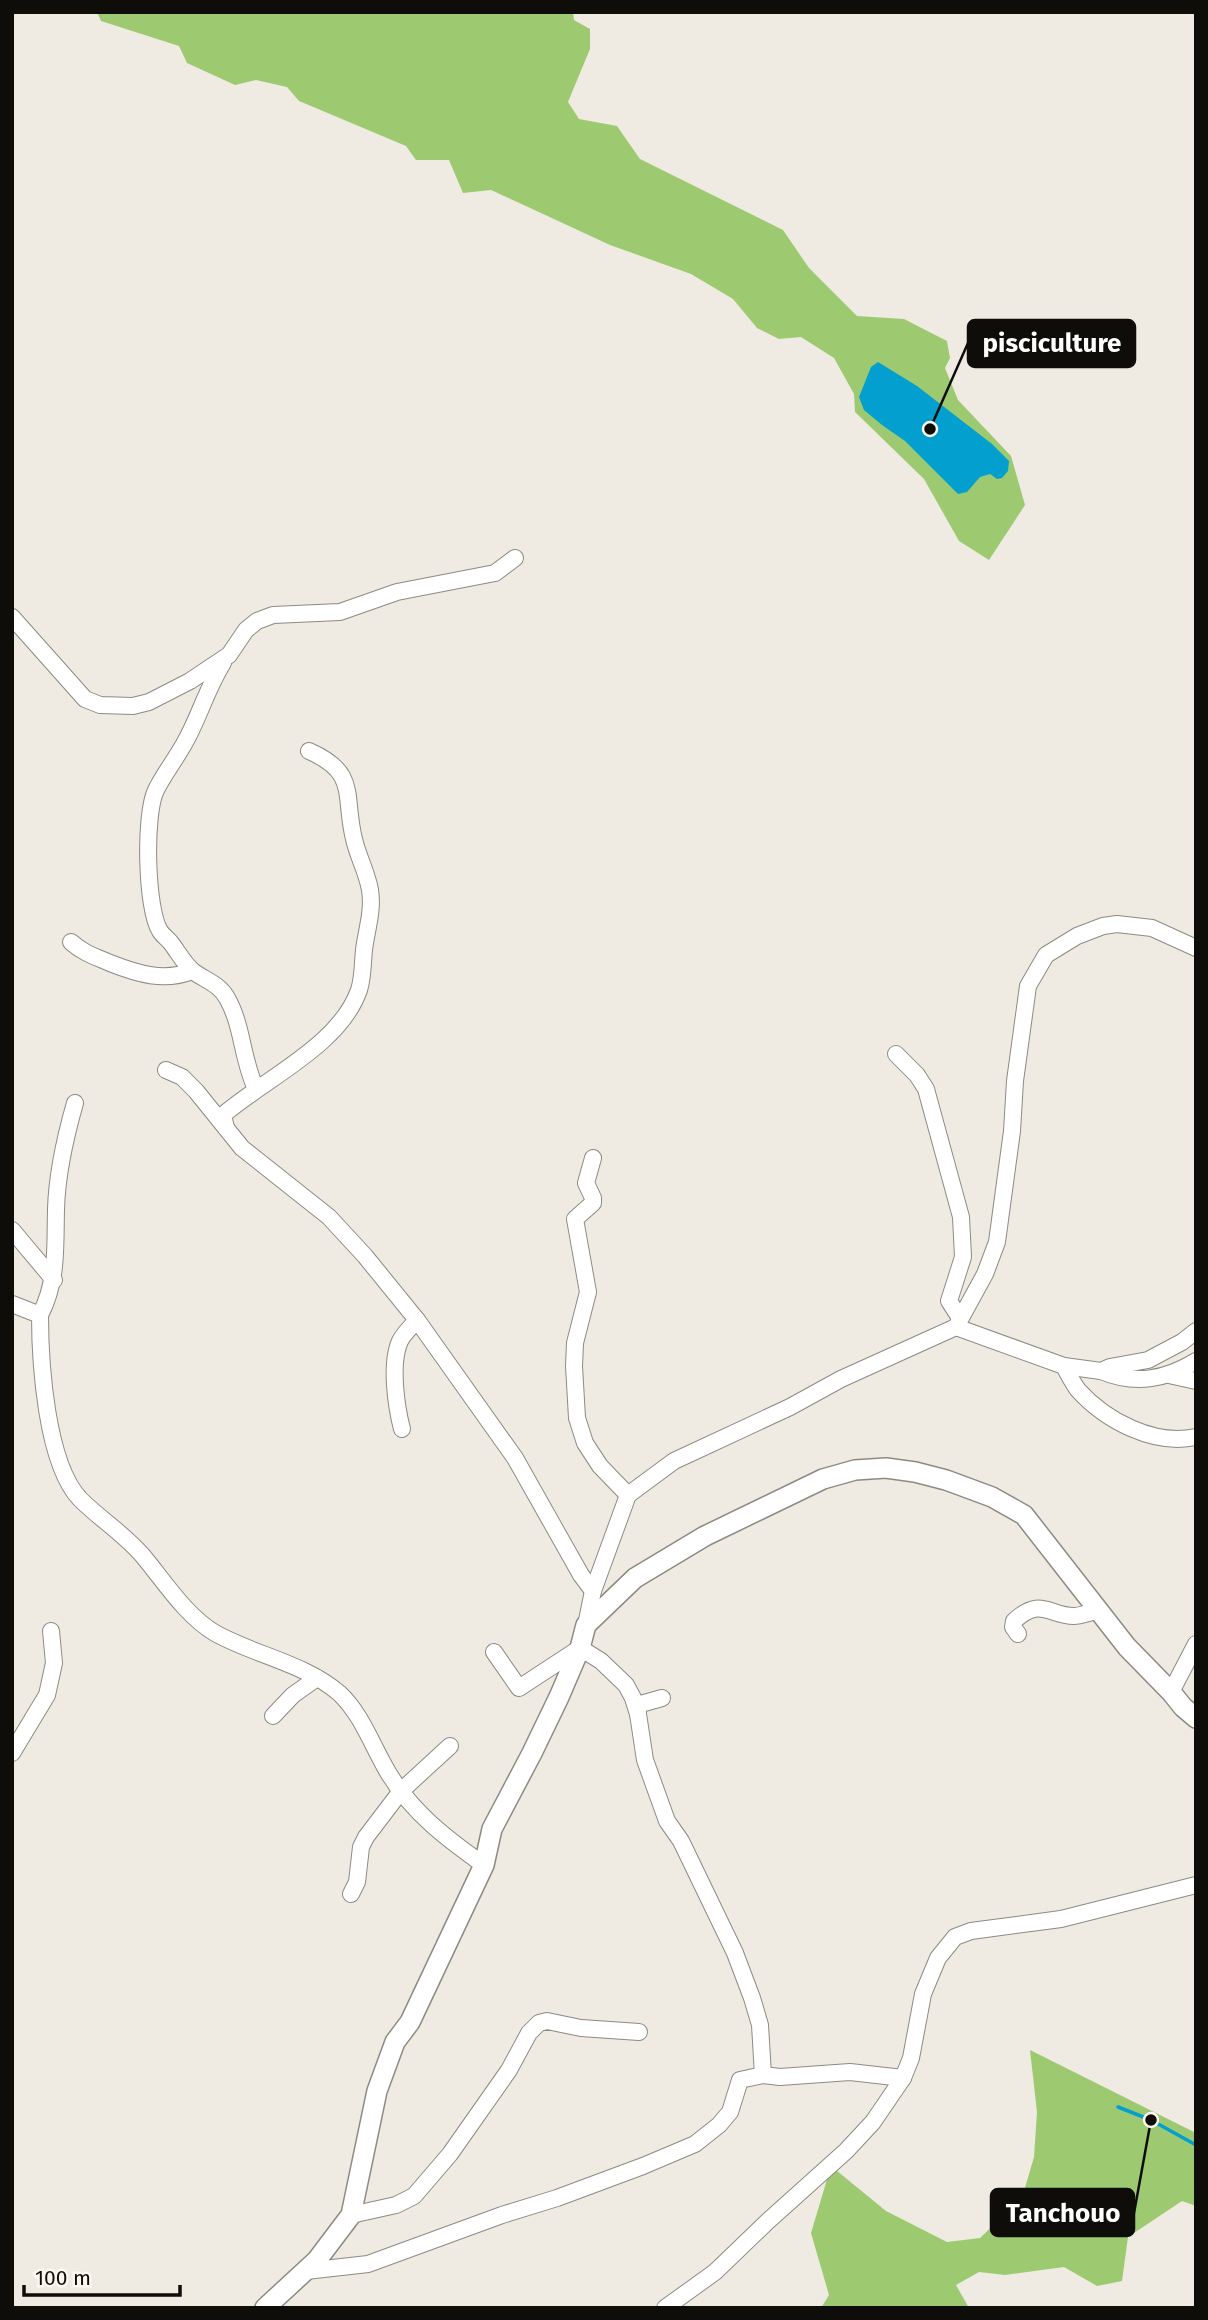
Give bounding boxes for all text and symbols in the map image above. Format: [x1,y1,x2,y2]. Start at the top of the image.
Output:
callout: pisciculture [968,320,1135,367]
text: pisciculture [983,328,1121,359]
callout: Tanchouo [991,2189,1134,2236]
text: Tanchouo [1006,2198,1120,2229]
scale bar [24,2254,180,2298]
text: 100 m [35,2265,91,2291]

